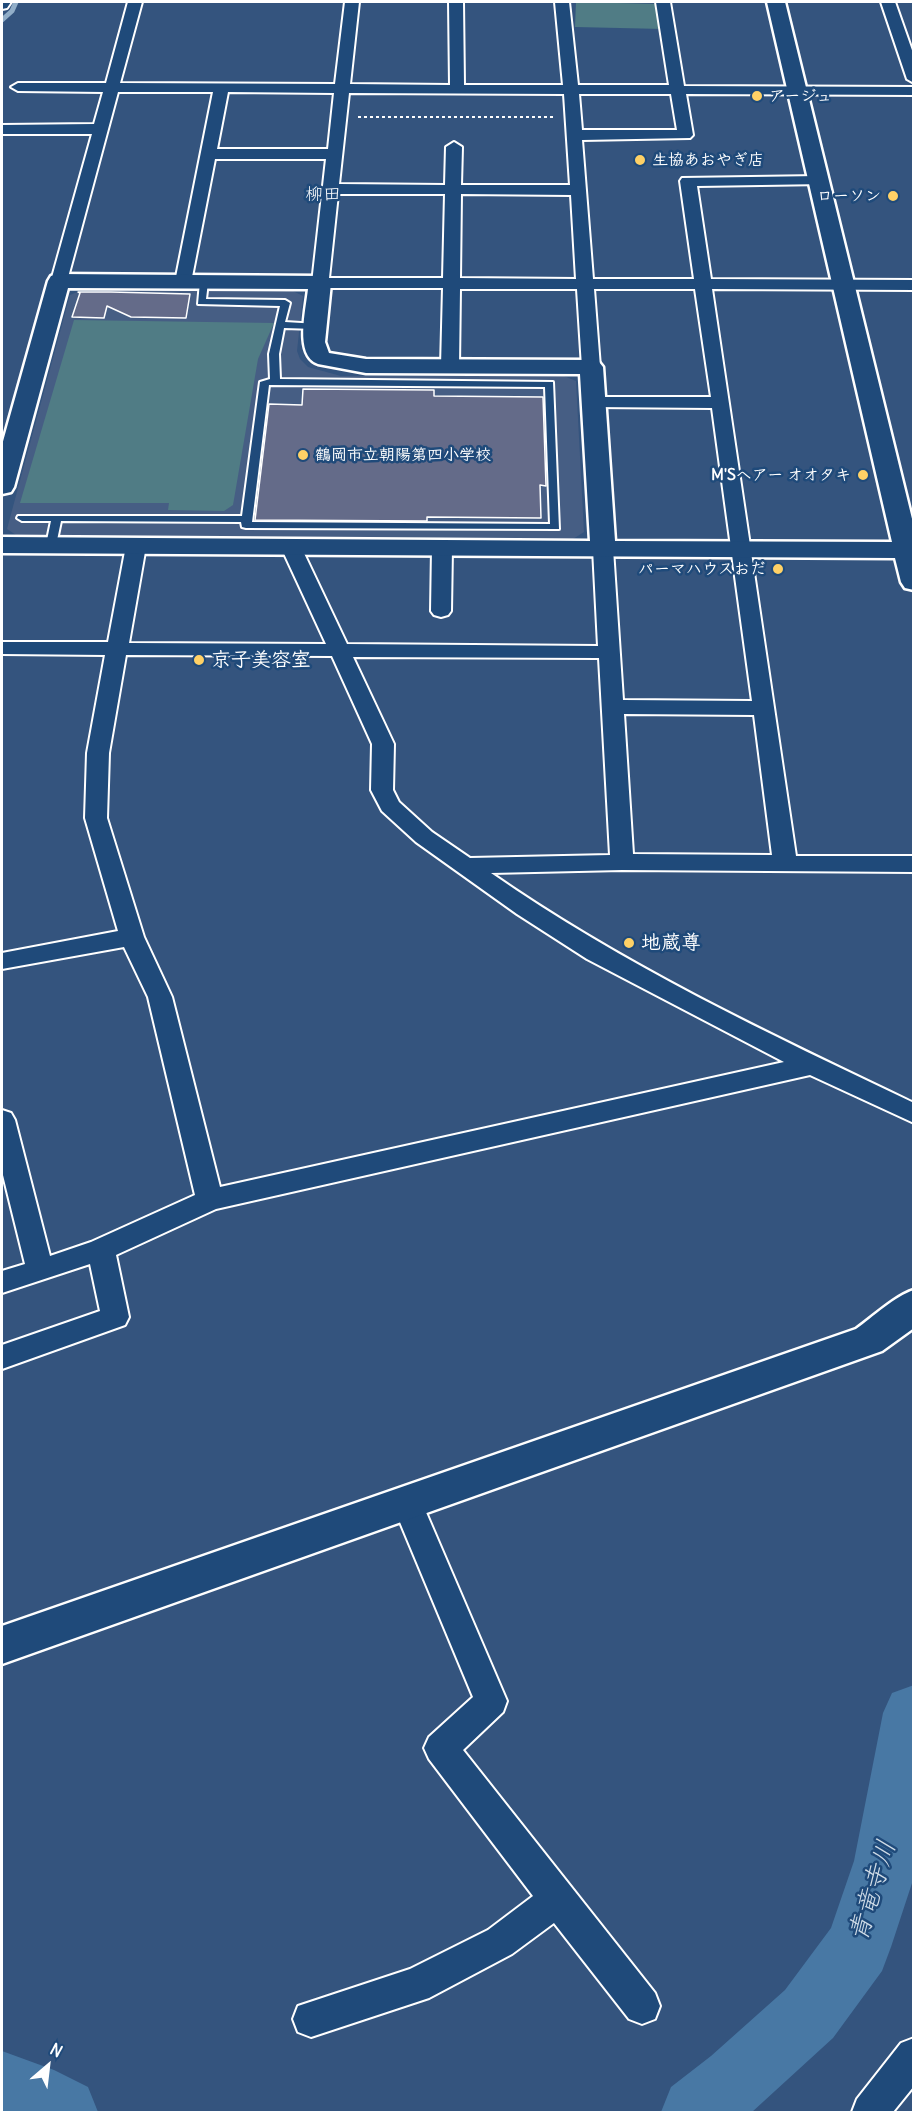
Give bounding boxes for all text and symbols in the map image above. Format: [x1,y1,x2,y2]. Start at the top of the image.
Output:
place label: アージュ [769,86,832,106]
marker: アージュ [750,89,764,103]
place label: 生協あおやぎ店 [652,150,764,170]
marker: 生協あおやぎ店 [633,153,647,167]
district label: 柳田 [305,184,341,206]
place label: ローソン [817,186,881,206]
marker: ローソン [886,189,900,203]
place label: 鶴岡市立朝陽第四小学校 [315,445,491,465]
marker: 鶴岡市立朝陽第四小学校 [296,448,310,462]
place label: M'Sヘアー オオタキ [711,465,851,485]
marker: M'Sヘアー オオタキ [856,468,870,482]
place label: パーマハウスおだ [638,559,766,579]
marker: パーマハウスおだ [771,562,785,576]
place label: 京子美容室 [211,648,311,672]
marker: 京子美容室 [192,653,206,667]
place label: 地蔵尊 [641,931,701,955]
marker: 地蔵尊 [622,936,636,950]
water label: 青竜寺川 [843,1837,903,1945]
north arrow [18,2036,78,2096]
text: N [47,2039,66,2062]

